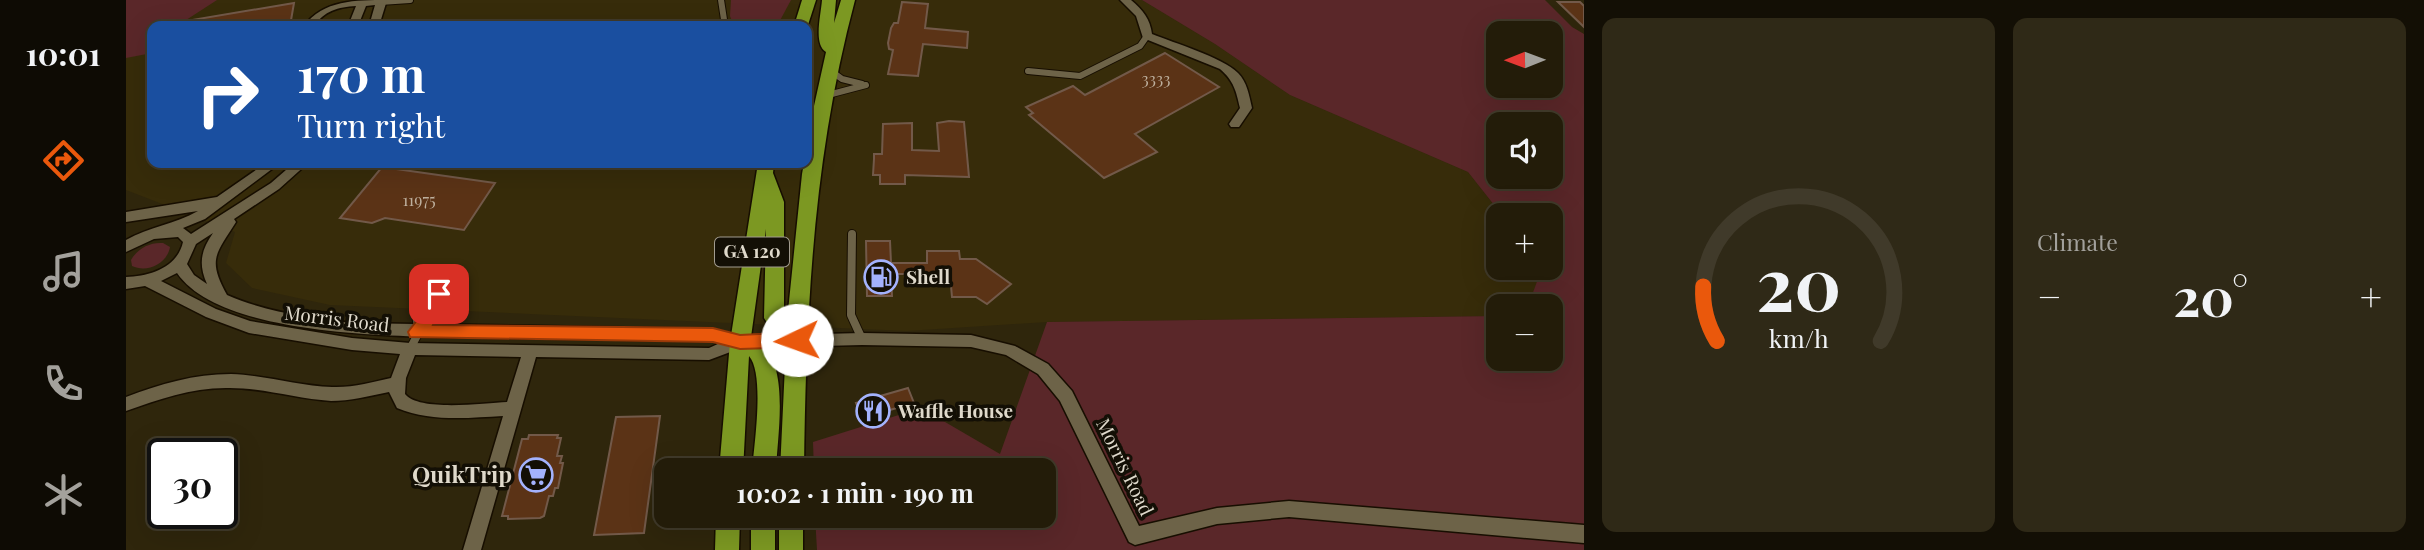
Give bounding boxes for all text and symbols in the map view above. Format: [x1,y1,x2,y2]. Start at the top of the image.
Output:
north arrow [1486,21,1563,98]
map controls [1486,21,1563,371]
text: 10:01 [25,31,101,74]
text: 170 m [297,40,425,105]
icon: right [182,49,273,140]
house number: 3333 [1142,68,1170,89]
text: Turn right [297,103,445,146]
button: sound [1486,112,1563,189]
icon: directions [39,136,88,185]
house number: 11975 [402,189,436,210]
button: + [1486,203,1563,280]
text: Climate [2037,226,2118,257]
text: 20 [1756,232,1841,329]
road number: GA 120 [715,238,789,266]
icon: music [39,247,88,296]
fuel station icon: Shell [862,258,900,296]
text: 20° [2173,261,2248,330]
place label: Shell [906,263,950,289]
pin [409,264,469,324]
text: − [2037,270,2062,321]
text: + [2360,270,2382,321]
icon: arrive [420,275,458,313]
button: − [1486,294,1563,371]
street label: Morris Road [283,299,391,337]
position arrow [760,303,834,377]
text: km/h [1769,321,1829,354]
icon: phone [39,359,88,408]
restaurant icon: Waffle House [854,392,892,430]
place label: Waffle House [897,397,1013,423]
street label: Morris Road [1091,413,1161,520]
speed limit sign: 30 [147,438,238,529]
supermarket icon: QuikTrip [517,456,555,494]
place label: QuikTrip [412,458,512,489]
icon: climate [39,470,88,519]
text: 10:02 · 1 min · 190 m [736,475,974,510]

